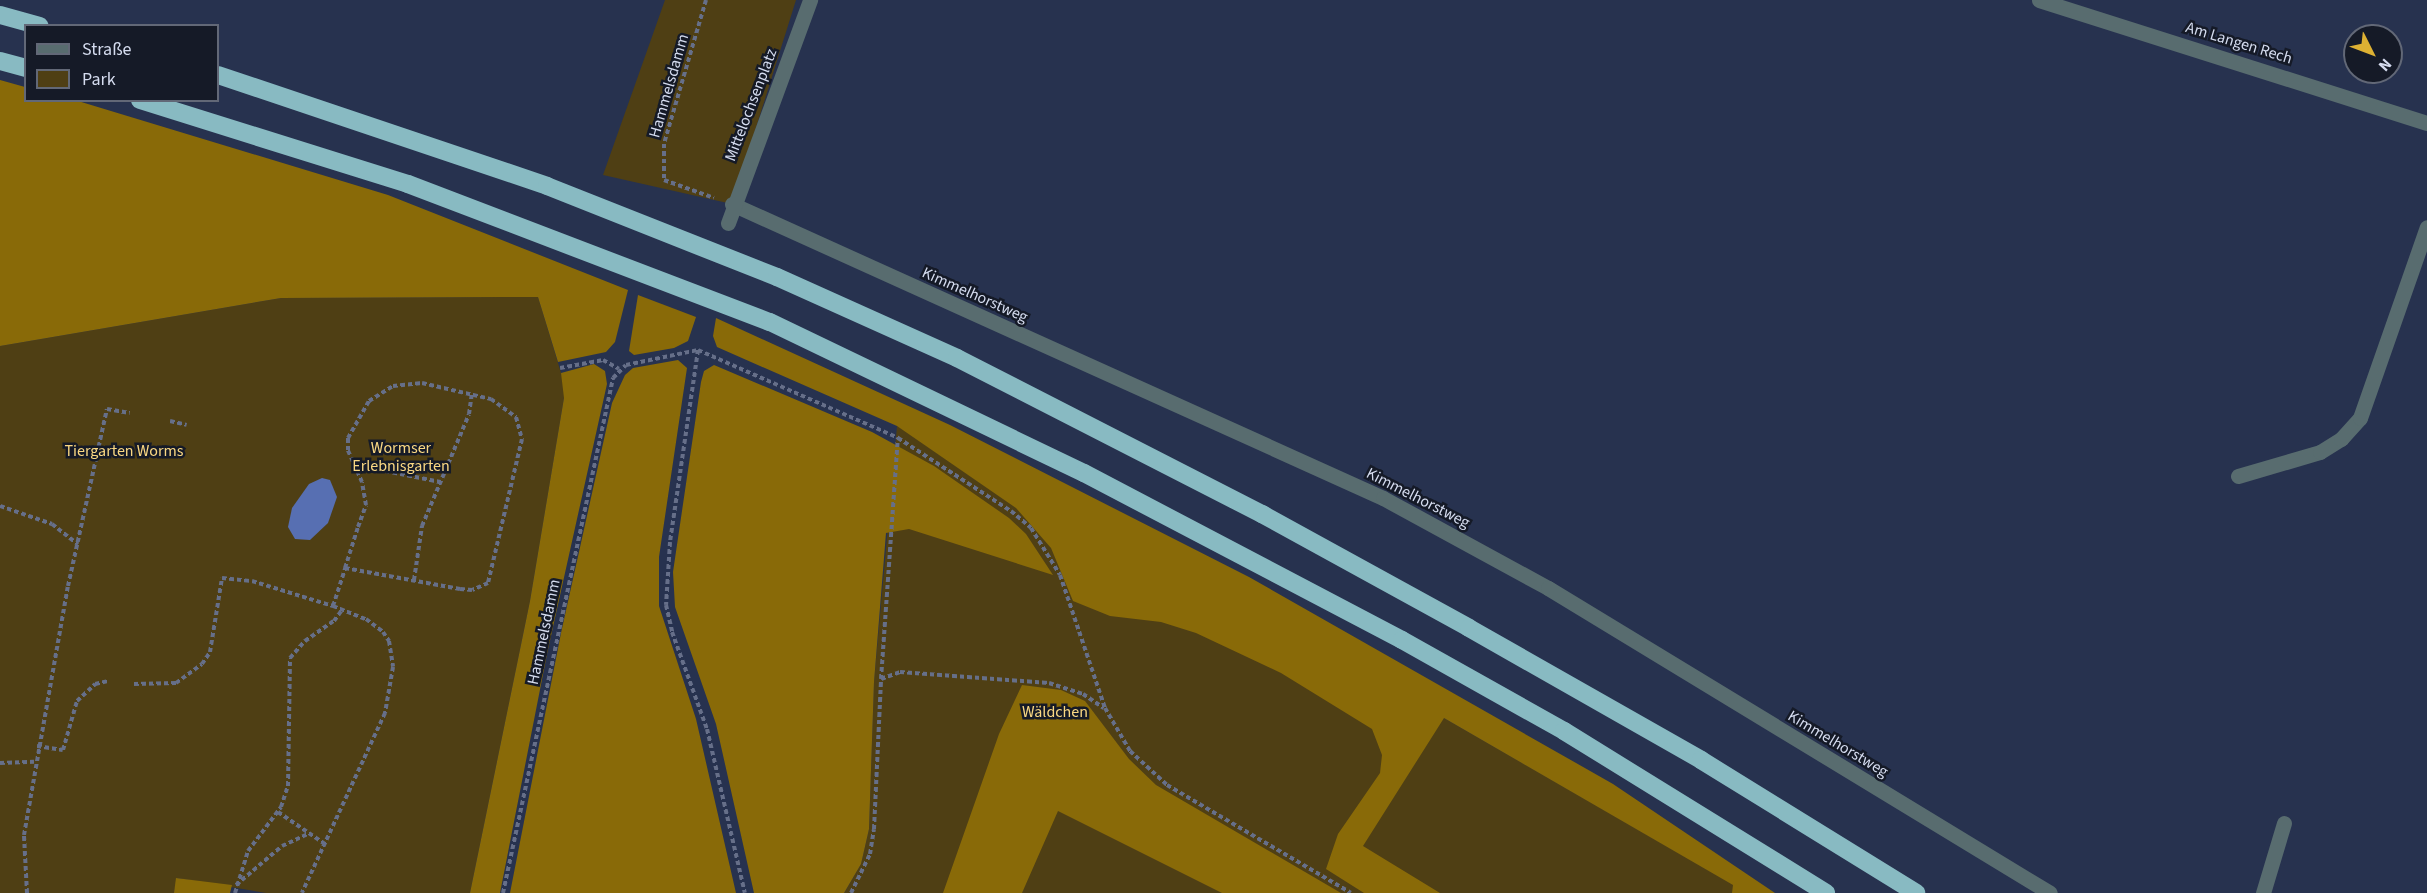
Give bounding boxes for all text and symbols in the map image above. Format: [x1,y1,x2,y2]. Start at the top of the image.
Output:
street label: Am Langen Rech [2183,18,2295,68]
legend [24,24,219,102]
north arrow [2343,24,2403,84]
street label: Hammelsdamm [645,32,693,140]
text: Straße [82,37,131,62]
street label: Mittelochsenplatz [721,46,781,164]
text: N [2373,53,2397,76]
text: Park [82,67,116,92]
street label: Kimmelhorstweg [919,263,1031,327]
park label: Wormser Erlebnisgarten [352,438,450,476]
park label: Tiergarten Worms [64,441,184,461]
street label: Kimmelhorstweg [1363,464,1473,532]
street label: Hammelsdamm [523,578,565,686]
park label: Wäldchen [1022,702,1088,722]
street label: Kimmelhorstweg [1784,706,1892,782]

